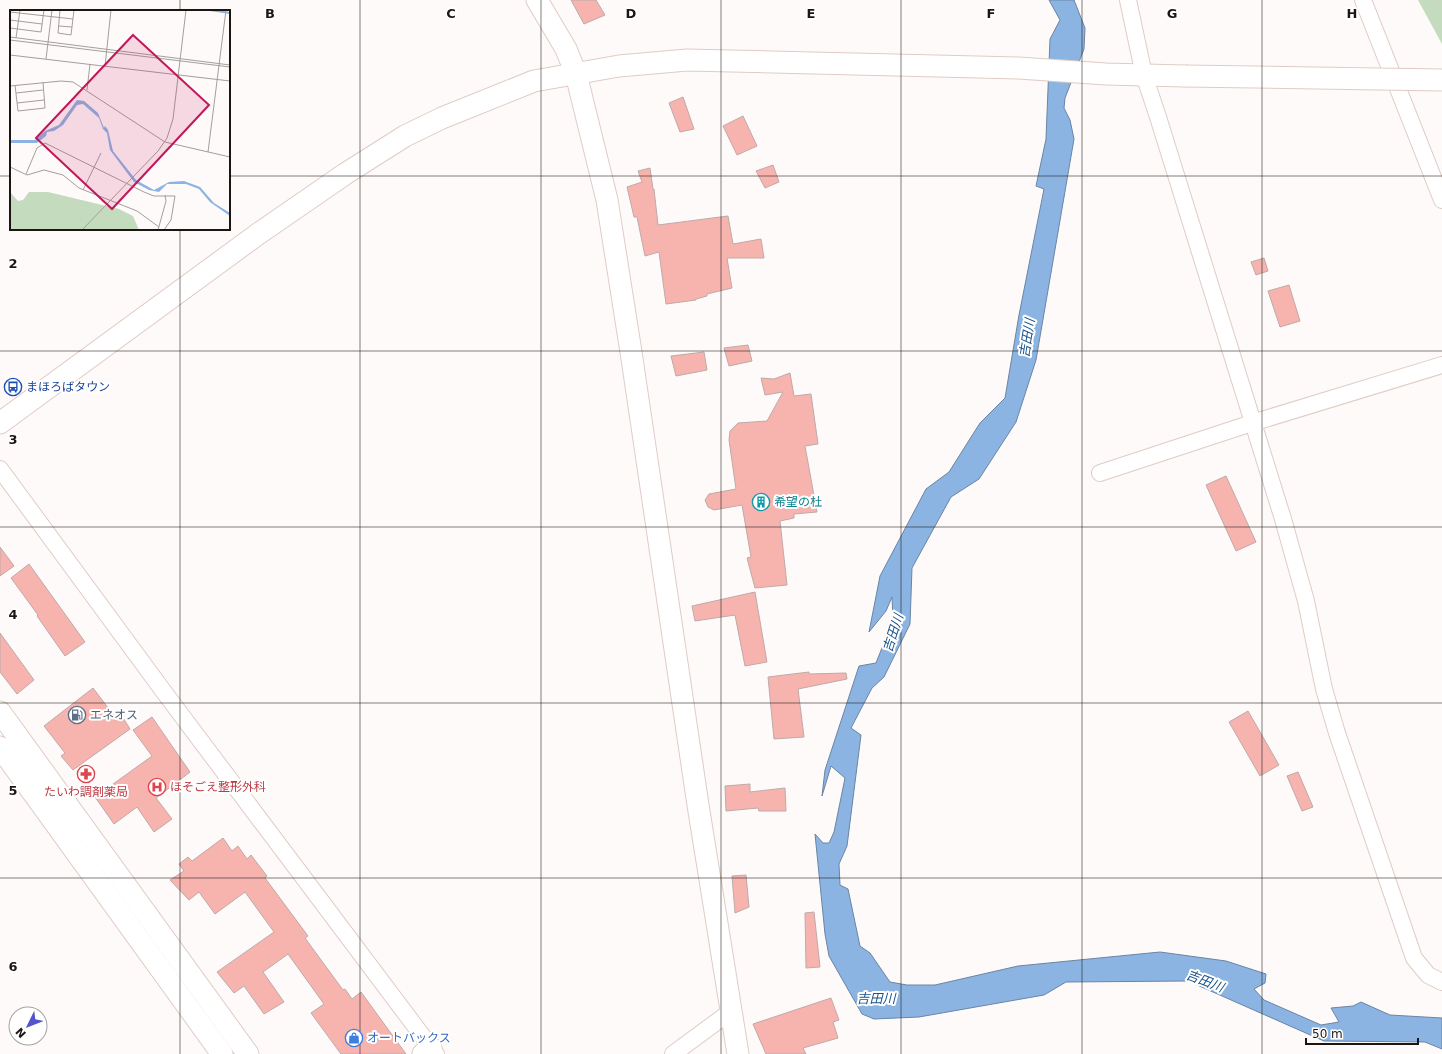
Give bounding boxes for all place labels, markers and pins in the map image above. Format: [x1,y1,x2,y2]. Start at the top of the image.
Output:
bus stop icon: まほろばタウン [3,377,23,397]
place label: まほろばタウン [26,380,110,394]
building icon: 希望の杜 [751,492,771,512]
place label: 希望の杜 [774,495,822,509]
fuel station icon: エネオス [67,705,87,725]
place label: エネオス [90,708,138,722]
pharmacy icon: たいわ調剤薬局 [76,764,96,784]
hospital icon: ほそごえ整形外科 [147,777,167,797]
place label: ほそごえ整形外科 [170,780,266,794]
place label: たいわ調剤薬局 [44,785,128,799]
shop icon: オートバックス [344,1028,364,1048]
place label: オートバックス [367,1031,451,1045]

